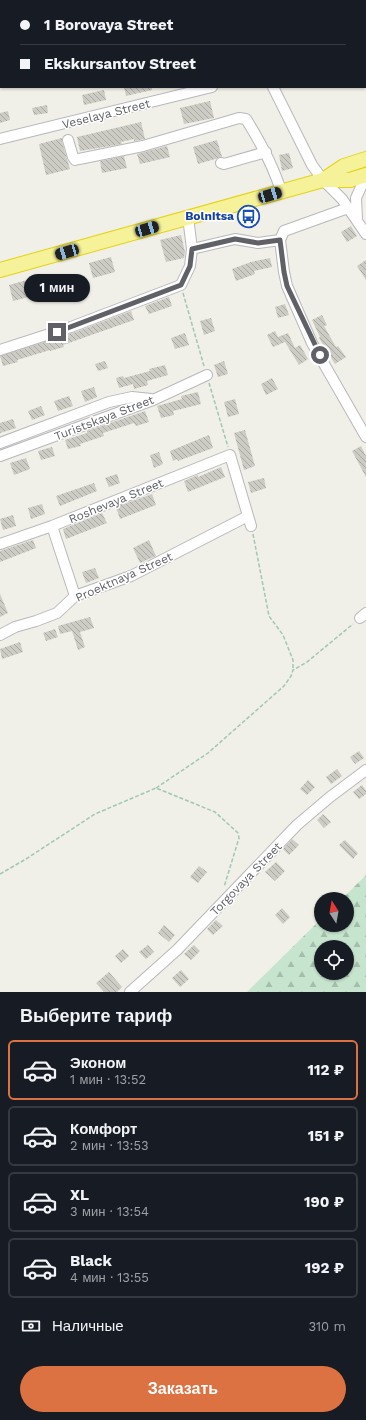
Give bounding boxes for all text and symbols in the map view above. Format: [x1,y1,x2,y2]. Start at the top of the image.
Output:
text: 1 Borovaya Street [44,16,173,34]
text: Ekskursantov Street [44,55,196,73]
street label: Veselaya Street [61,96,151,132]
car [257,186,283,204]
bus stop icon: Bolnitsa [236,203,262,229]
place label: Bolnitsa [185,209,234,223]
car [134,220,160,238]
car [54,243,80,261]
callout: 1 мин [24,274,90,302]
text: 1 мин [40,280,74,295]
route end [48,323,66,341]
route start [311,346,329,364]
street label: Turistskaya Street [52,393,156,443]
street label: Roshevaya Street [67,476,165,526]
street label: Proektnaya Street [73,549,175,605]
street label: Torgovaya Street [207,839,285,919]
north arrow [314,892,354,932]
map controls [314,892,354,980]
button: locate [314,940,354,980]
text: Выберите тариф [20,1005,172,1026]
icon: car [22,1052,58,1088]
text: Эконом [70,1054,126,1072]
text: 112 ₽ [308,1061,344,1079]
text: 1 мин · 13:52 [70,1072,146,1087]
icon: car [22,1118,58,1154]
text: Комфорт [70,1120,137,1138]
text: 151 ₽ [308,1127,344,1145]
text: 2 мин · 13:53 [70,1138,149,1153]
icon: car [22,1184,58,1220]
text: XL [70,1186,89,1204]
text: 190 ₽ [304,1193,344,1211]
text: 3 мин · 13:54 [70,1204,149,1219]
icon: car [22,1250,58,1286]
text: Black [70,1252,112,1270]
text: 192 ₽ [305,1259,344,1277]
text: 4 мин · 13:55 [70,1270,149,1285]
icon: cash [20,1315,42,1337]
text: Наличные [52,1317,124,1335]
text: 310 m [308,1319,346,1334]
button: Заказать [20,1366,346,1412]

